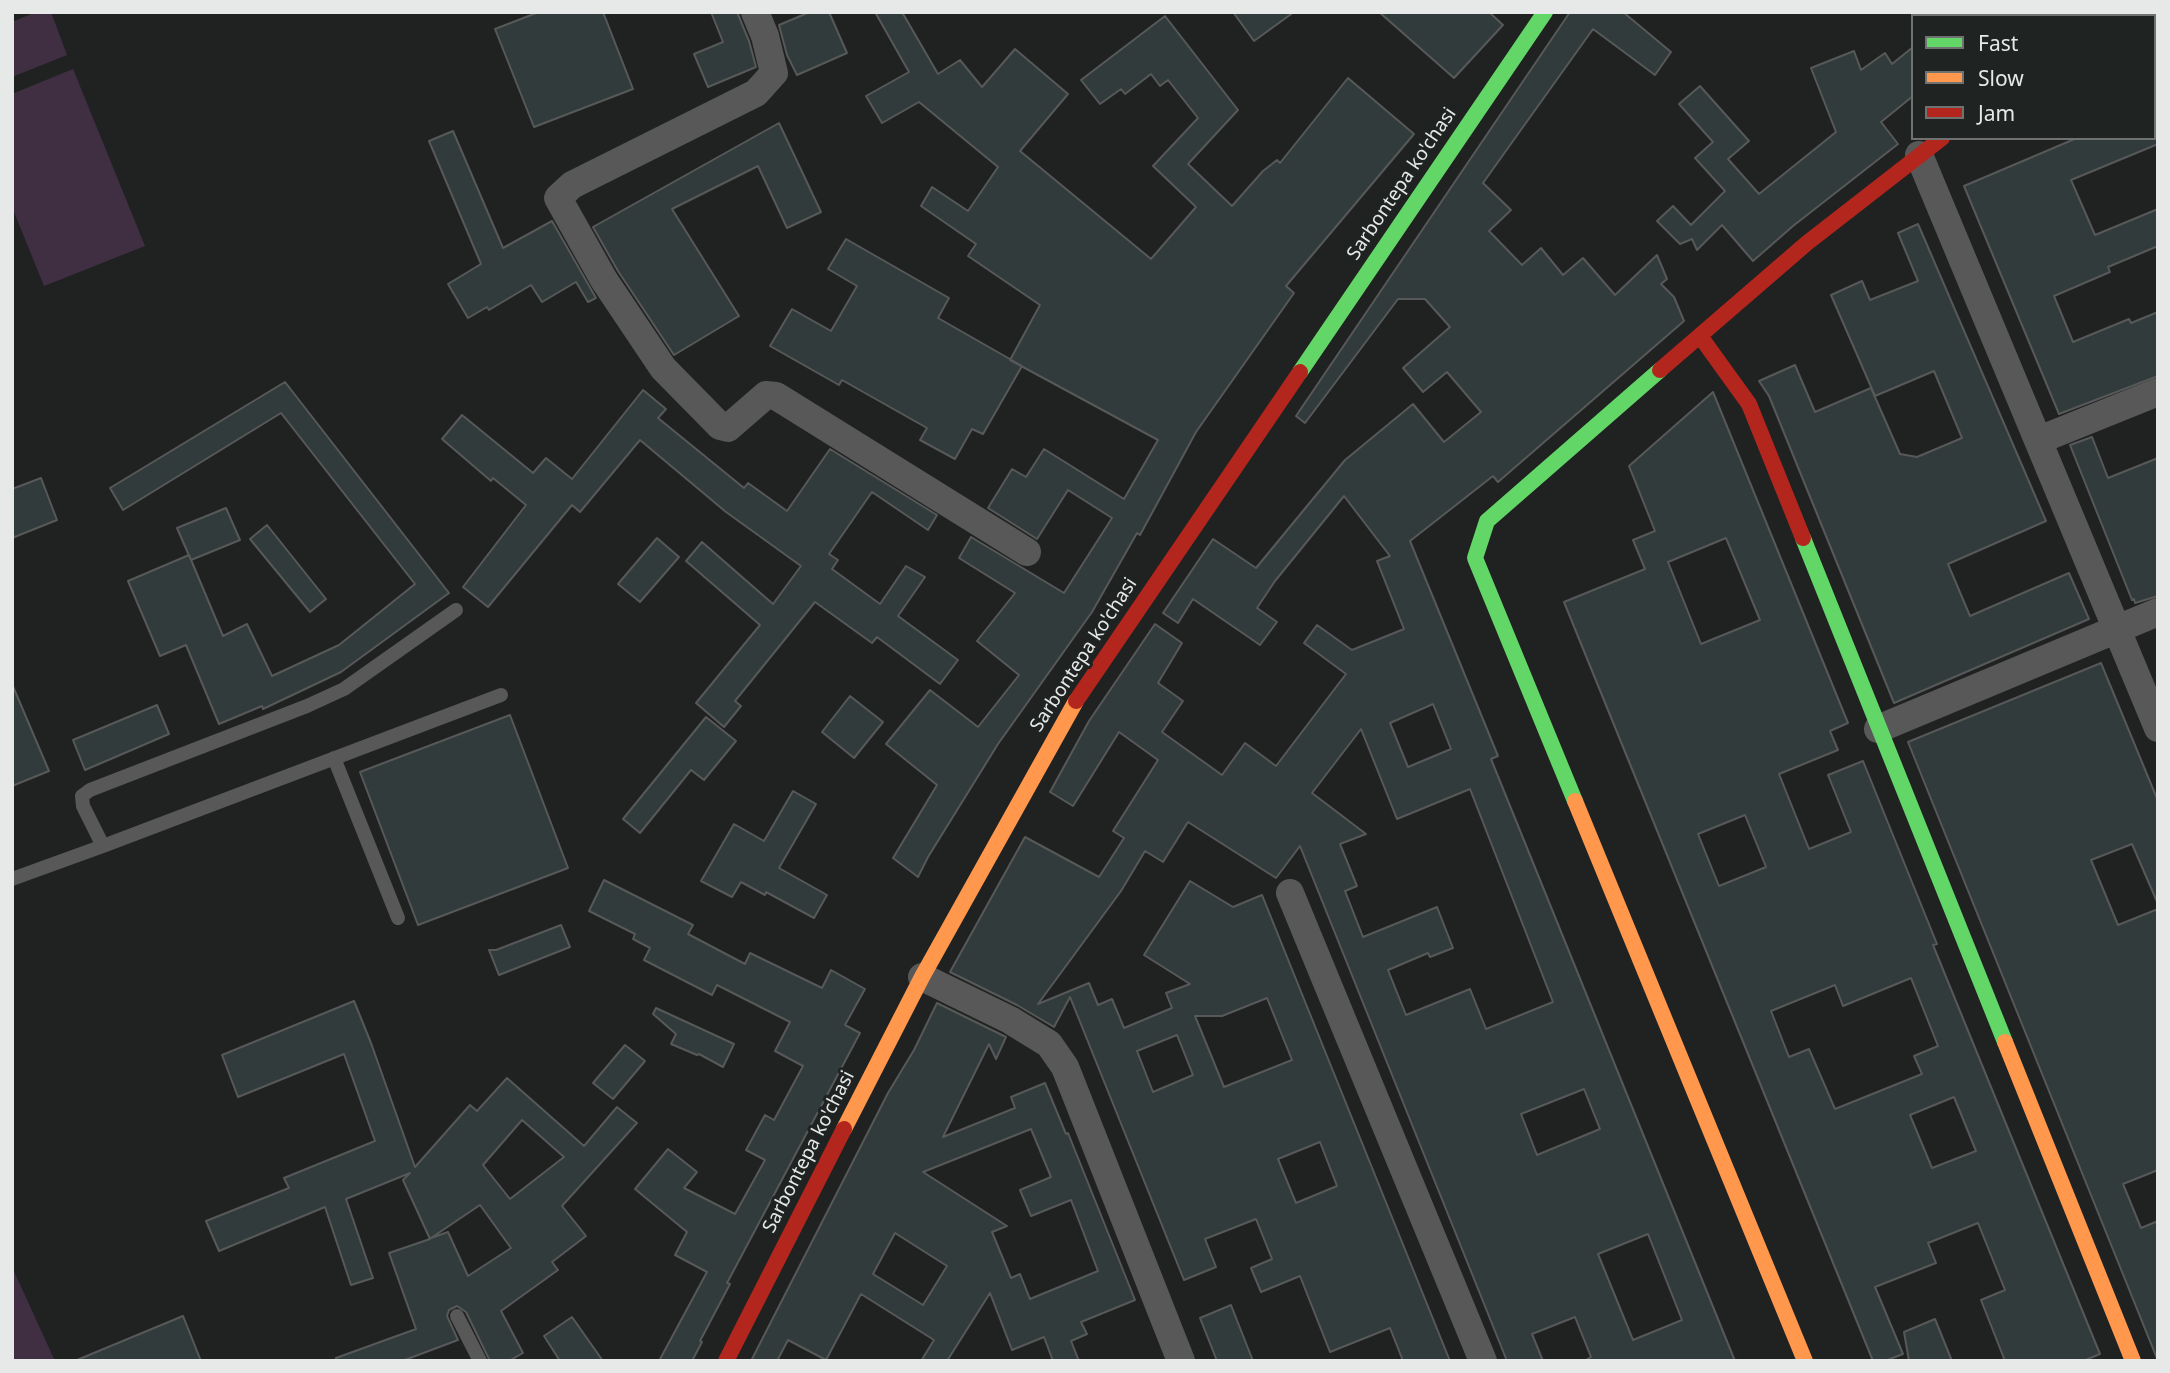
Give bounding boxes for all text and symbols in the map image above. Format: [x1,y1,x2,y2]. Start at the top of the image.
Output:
legend [1911,14,2156,140]
text: Fast [1978,29,2018,57]
text: Slow [1978,64,2024,92]
text: Jam [1978,99,2015,127]
street label: Sarbontepa ko'chasi [1343,103,1461,265]
street label: Sarbontepa ko'chasi [1026,574,1142,736]
street label: Sarbontepa ko'chasi [758,1067,860,1237]

